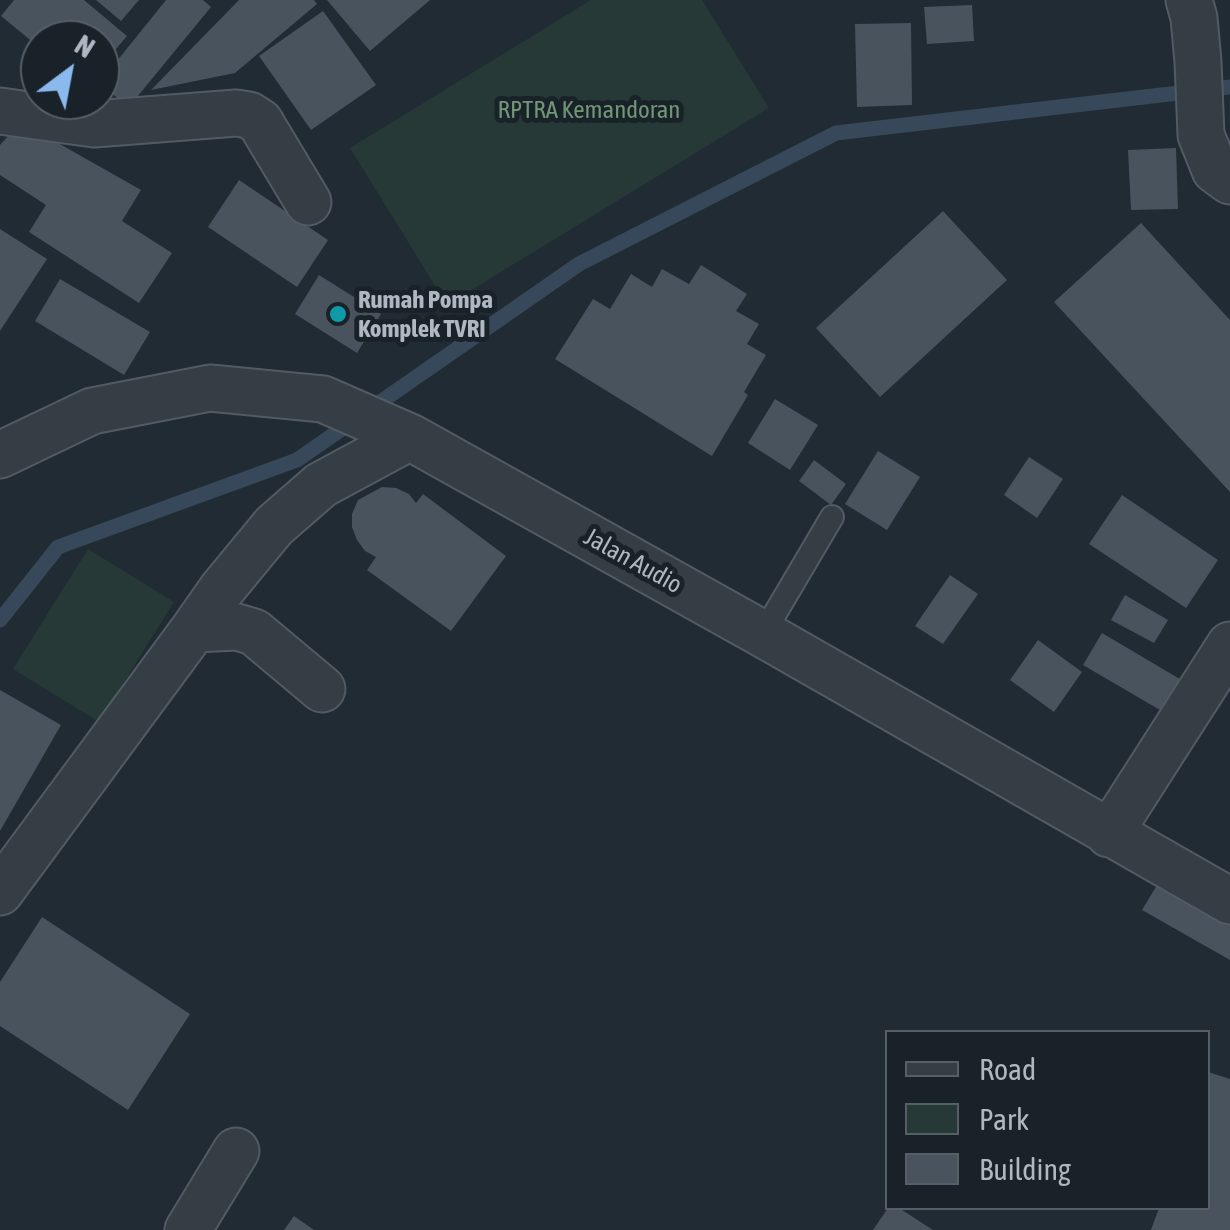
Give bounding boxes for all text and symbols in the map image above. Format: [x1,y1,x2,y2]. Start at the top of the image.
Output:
north arrow [20,20,120,120]
text: N [69,28,100,64]
park label: RPTRA Kemandoran [498,95,680,125]
place label: Rumah Pompa Komplek TVRI [358,285,493,344]
marker: Rumah Pompa Komplek TVRI [327,303,349,325]
street label: Jalan Audio [579,522,687,600]
legend [885,1030,1210,1210]
text: Road [979,1052,1036,1086]
text: Park [979,1102,1029,1136]
text: Building [979,1152,1071,1186]

